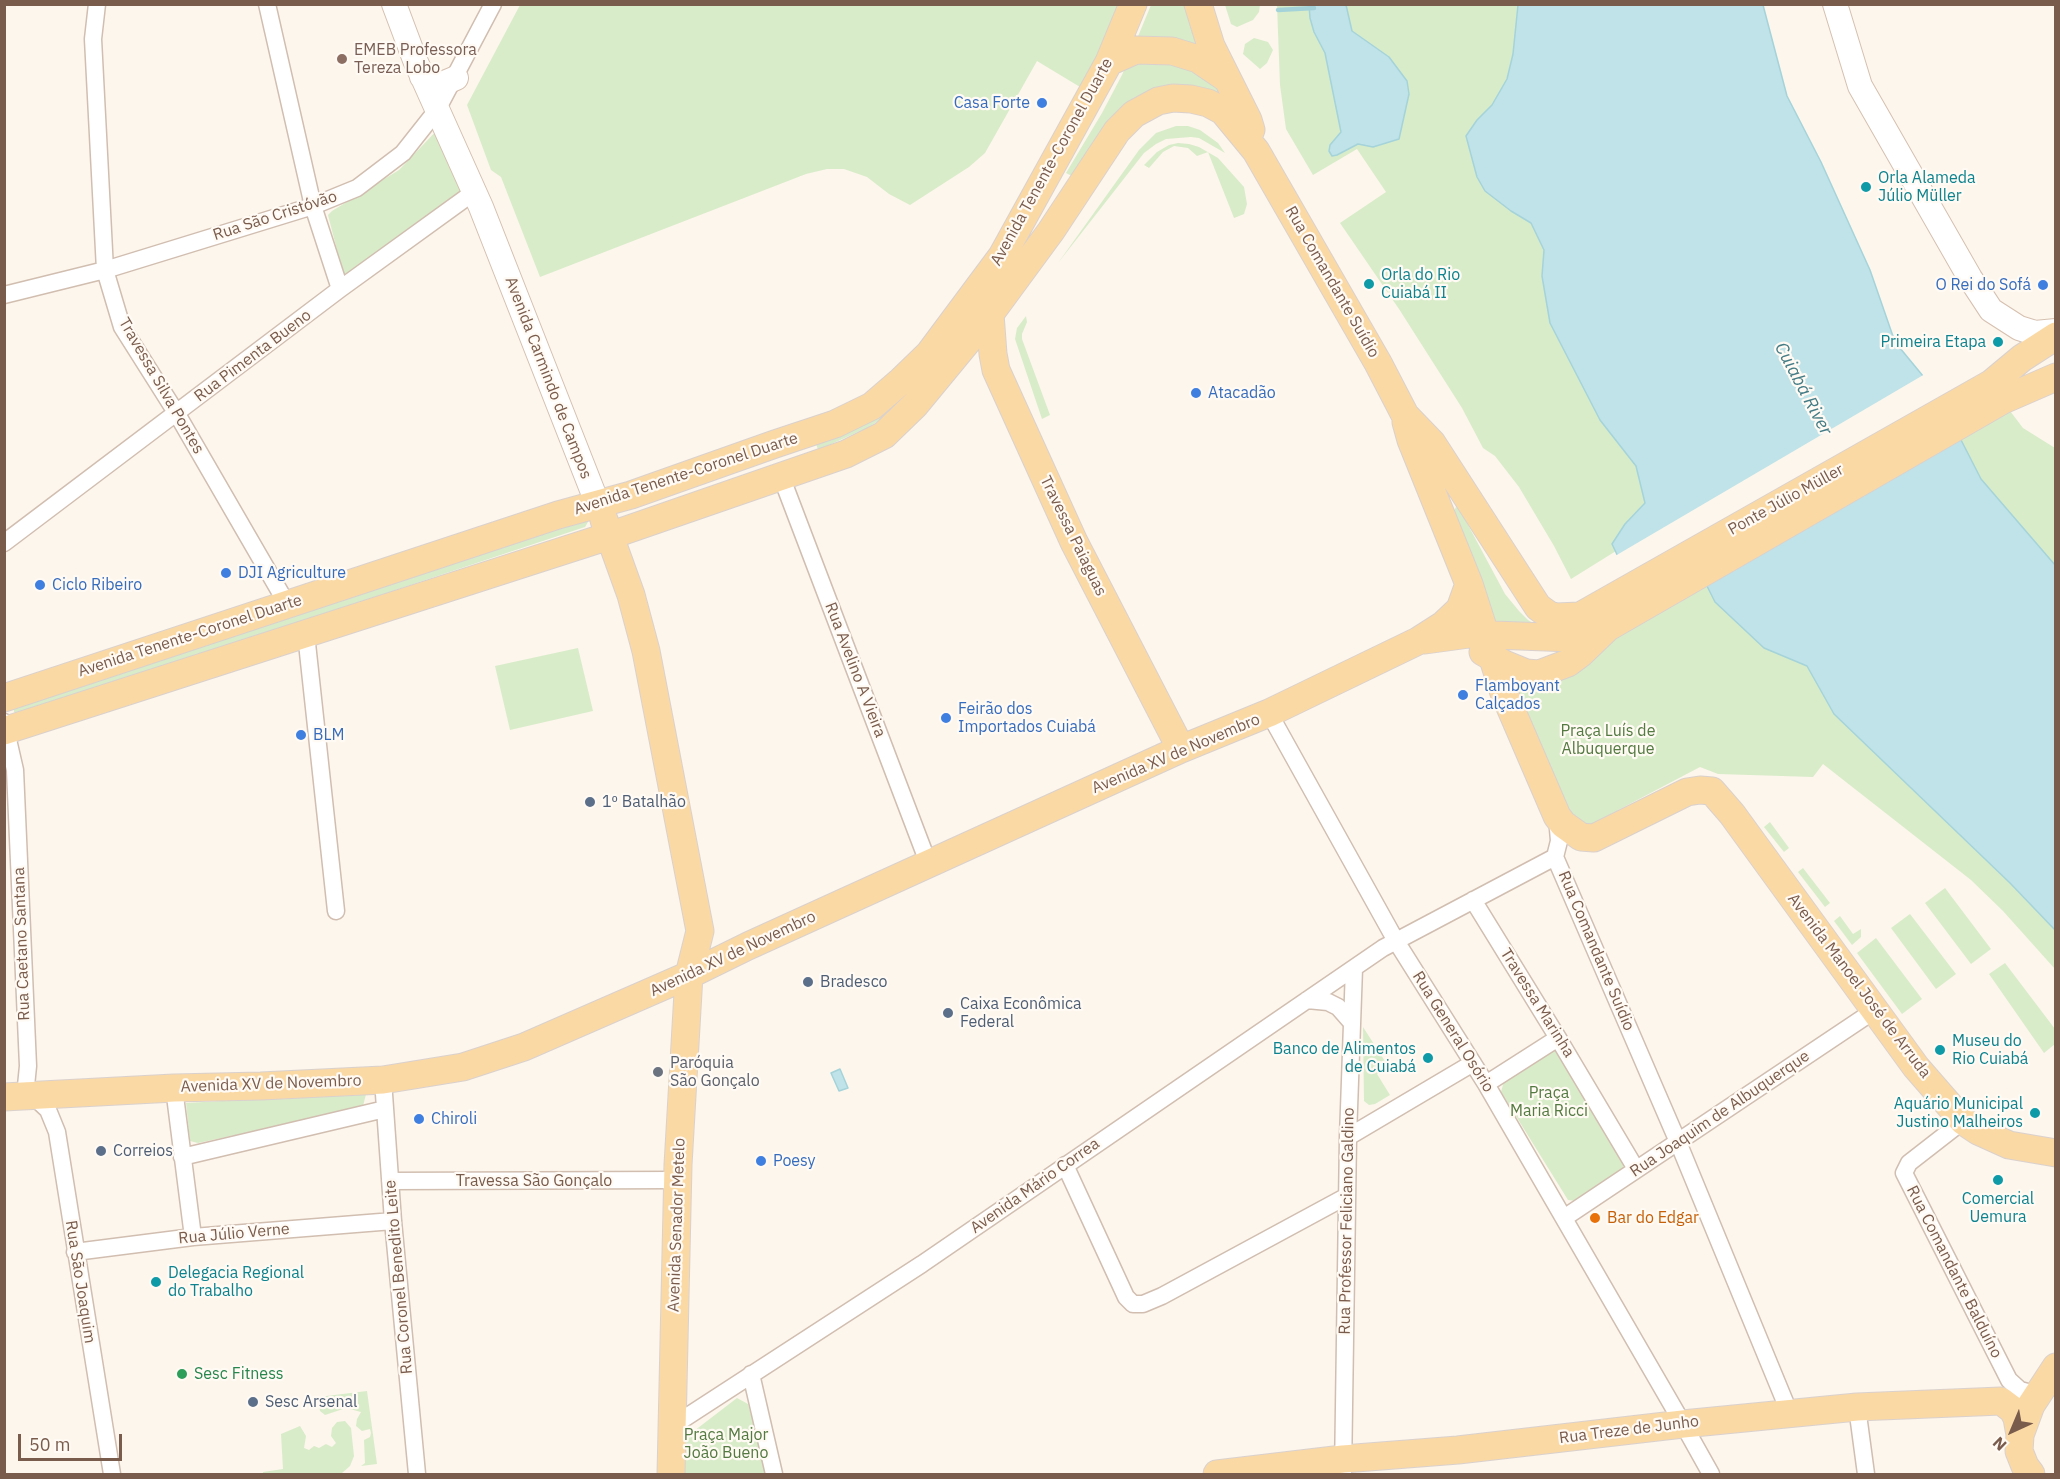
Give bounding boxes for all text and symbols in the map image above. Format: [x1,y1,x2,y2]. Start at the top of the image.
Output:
place label: EMEB Professora Tereza Lobo [354,40,477,78]
marker: EMEB Professora Tereza Lobo [335,52,349,66]
street label: Avenida Tenente-Coronel Duarte [987,55,1117,269]
place label: Casa Forte [954,93,1030,113]
marker: Casa Forte [1035,96,1049,110]
place label: Orla Alameda Júlio Müller [1878,168,1976,206]
marker: Orla Alameda Júlio Müller [1859,180,1873,194]
street label: Rua São Cristóvão [211,187,339,245]
street label: Rua Comandante Suídio [1281,203,1383,361]
place label: Orla do Rio Cuiabá II [1381,265,1460,303]
street label: Avenida Carmindo de Campos [501,274,595,482]
place label: O Rei do Sofá [1935,275,2031,295]
marker: Orla do Rio Cuiabá II [1362,277,1376,291]
marker: O Rei do Sofá [2036,278,2050,292]
street label: Rua Pimenta Bueno [191,306,315,406]
street label: Travessa Silva Pontes [114,314,208,458]
place label: Primeira Etapa [1880,332,1986,352]
marker: Primeira Etapa [1991,335,2005,349]
water label: Cuiabá River [1770,339,1836,439]
place label: Atacadão [1208,383,1276,403]
marker: Atacadão [1189,386,1203,400]
street label: Avenida Tenente-Coronel Duarte [572,429,800,519]
street label: Ponte Júlio Müller [1725,460,1847,540]
street label: Travessa Paiaguas [1036,473,1110,599]
place label: DJI Agriculture [238,563,346,583]
marker: DJI Agriculture [219,566,233,580]
place label: Ciclo Ribeiro [52,575,142,595]
marker: Ciclo Ribeiro [33,578,47,592]
street label: Avenida Tenente-Coronel Duarte [76,591,304,681]
street label: Rua Avelino A Vieira [820,600,890,740]
place label: Flamboyant Calçados [1475,676,1560,714]
marker: Flamboyant Calçados [1456,688,1470,702]
place label: Feirão dos Importados Cuiabá [958,699,1096,737]
street label: Avenida XV de Novembro [1089,710,1263,798]
marker: Feirão dos Importados Cuiabá [939,711,953,725]
park label: Praça Luís de Albuquerque [1561,721,1655,759]
place label: BLM [313,725,344,745]
marker: BLM [294,728,308,742]
place label: 1º Batalhão [602,792,686,812]
marker: 1º Batalhão [583,795,597,809]
street label: Rua Caetano Santana [10,867,34,1021]
street label: Rua Comandante Suídio [1554,868,1638,1034]
street label: Avenida Manoel José de Arruda [1783,890,1935,1082]
street label: Avenida XV de Novembro [647,907,819,1001]
street label: Travessa Marinha [1496,945,1578,1061]
street label: Rua General Osório [1408,968,1498,1096]
place label: Bradesco [820,972,888,992]
marker: Bradesco [801,975,815,989]
place label: Caixa Econômica Federal [960,994,1082,1032]
marker: Caixa Econômica Federal [941,1006,955,1020]
place label: Museu do Rio Cuiabá [1952,1031,2028,1069]
place label: Banco de Alimentos de Cuiabá [1273,1039,1416,1077]
marker: Museu do Rio Cuiabá [1933,1043,1947,1057]
street label: Rua Joaquim de Albuquerque [1627,1047,1813,1181]
marker: Banco de Alimentos de Cuiabá [1421,1051,1435,1065]
place label: Paróquia São Gonçalo [670,1053,760,1091]
marker: Paróquia São Gonçalo [651,1065,665,1079]
street label: Avenida XV de Novembro [180,1071,362,1097]
park label: Praça Maria Ricci [1510,1083,1588,1121]
place label: Aquário Municipal Justino Malheiros [1894,1094,2023,1132]
marker: Aquário Municipal Justino Malheiros [2028,1106,2042,1120]
street label: Rua Professor Feliciano Galdino [1335,1107,1359,1335]
place label: Chiroli [431,1109,477,1129]
marker: Chiroli [412,1112,426,1126]
street label: Avenida Mário Correa [967,1134,1103,1238]
street label: Avenida Senador Metelo [664,1138,690,1312]
place label: Correios [113,1141,173,1161]
marker: Correios [94,1144,108,1158]
place label: Poesy [773,1151,816,1171]
marker: Poesy [754,1154,768,1168]
street label: Travessa São Gonçalo [456,1171,612,1191]
marker: Comercial Uemura [1991,1173,2005,1187]
street label: Rua Coronel Benedito Leite [381,1179,417,1375]
street label: Rua Comandante Balduíno [1902,1183,2006,1361]
place label: Comercial Uemura [1962,1189,2034,1227]
place label: Bar do Edgar [1607,1208,1699,1228]
marker: Bar do Edgar [1588,1211,1602,1225]
street label: Rua São Joaquim [61,1219,99,1345]
street label: Rua Júlio Verne [177,1220,291,1248]
place label: Delegacia Regional do Trabalho [168,1263,304,1301]
marker: Delegacia Regional do Trabalho [149,1275,163,1289]
place label: Sesc Fitness [194,1364,284,1384]
marker: Sesc Fitness [175,1367,189,1381]
place label: Sesc Arsenal [265,1392,357,1412]
marker: Sesc Arsenal [246,1395,260,1409]
north arrow [1982,1401,2042,1461]
street label: Rua Treze de Junho [1558,1412,1700,1448]
scale bar [21,1422,124,1460]
park label: Praça Major João Bueno [684,1425,768,1463]
text: 50 m [29,1433,71,1456]
text: N [1988,1433,2011,1455]

